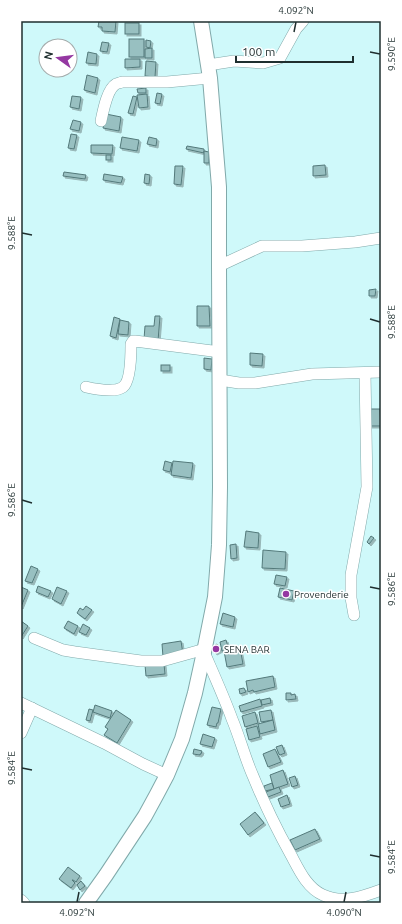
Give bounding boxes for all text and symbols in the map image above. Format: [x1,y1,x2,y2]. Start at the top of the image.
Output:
text: 4.092°N [278,5,314,16]
text: 9.590°E [386,37,397,71]
north arrow [38,38,78,78]
scale bar [236,38,353,64]
text: 100 m [242,45,275,58]
text: N [41,50,55,61]
text: 9.588°E [6,216,17,250]
text: 9.588°E [386,305,397,339]
text: 9.586°E [6,483,17,517]
text: 9.586°E [386,572,397,606]
marker: Provenderie [281,589,291,599]
place label: Provenderie [294,589,349,600]
marker: SENA BAR [211,644,221,654]
place label: SENA BAR [224,644,270,655]
text: 9.584°E [6,751,17,785]
text: 9.584°E [386,840,397,874]
text: 4.092°N [59,907,95,918]
text: 4.090°N [326,907,362,918]

